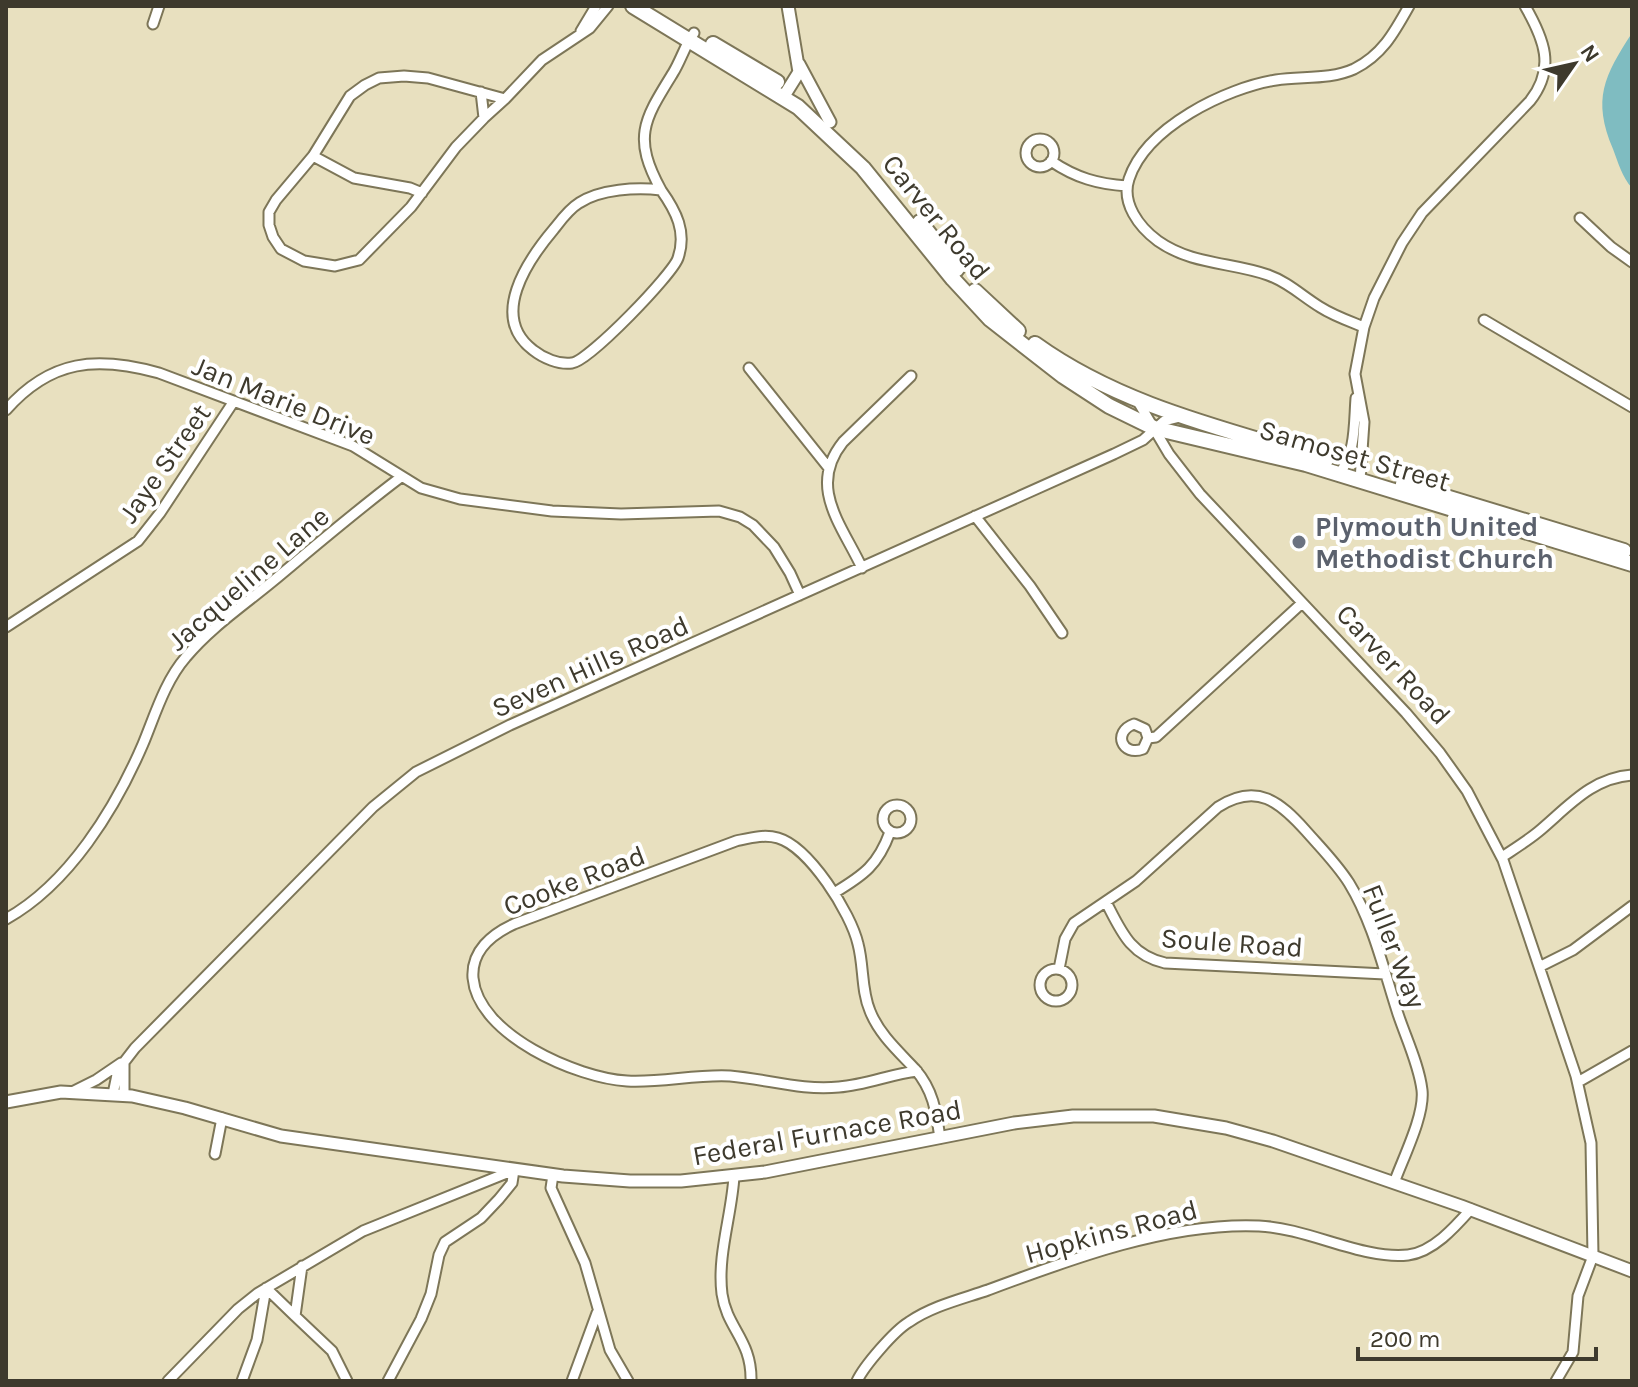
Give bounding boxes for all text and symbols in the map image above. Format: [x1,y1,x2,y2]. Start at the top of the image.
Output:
north arrow [1534,24,1614,104]
text: N [1575,40,1605,67]
street label: Carver Road [876,148,997,287]
street label: Jan Marie Drive [188,349,380,452]
street label: Jaye Street [111,397,217,529]
street label: Samoset Street [1256,412,1454,498]
street label: Jacqueline Lane [161,499,336,657]
place label: Plymouth United Methodist Church [1315,510,1554,575]
marker: Plymouth United Methodist Church [1290,533,1308,551]
street label: Carver Road [1330,597,1458,731]
street label: Seven Hills Road [487,608,694,725]
street label: Cooke Road [499,838,650,923]
street label: Fuller Way [1356,879,1433,1013]
street label: Soule Road [1160,921,1304,964]
street label: Federal Furnace Road [690,1093,964,1172]
street label: Hopkins Road [1021,1193,1201,1270]
scale bar [1358,1311,1596,1361]
text: 200 m [1370,1325,1441,1353]

